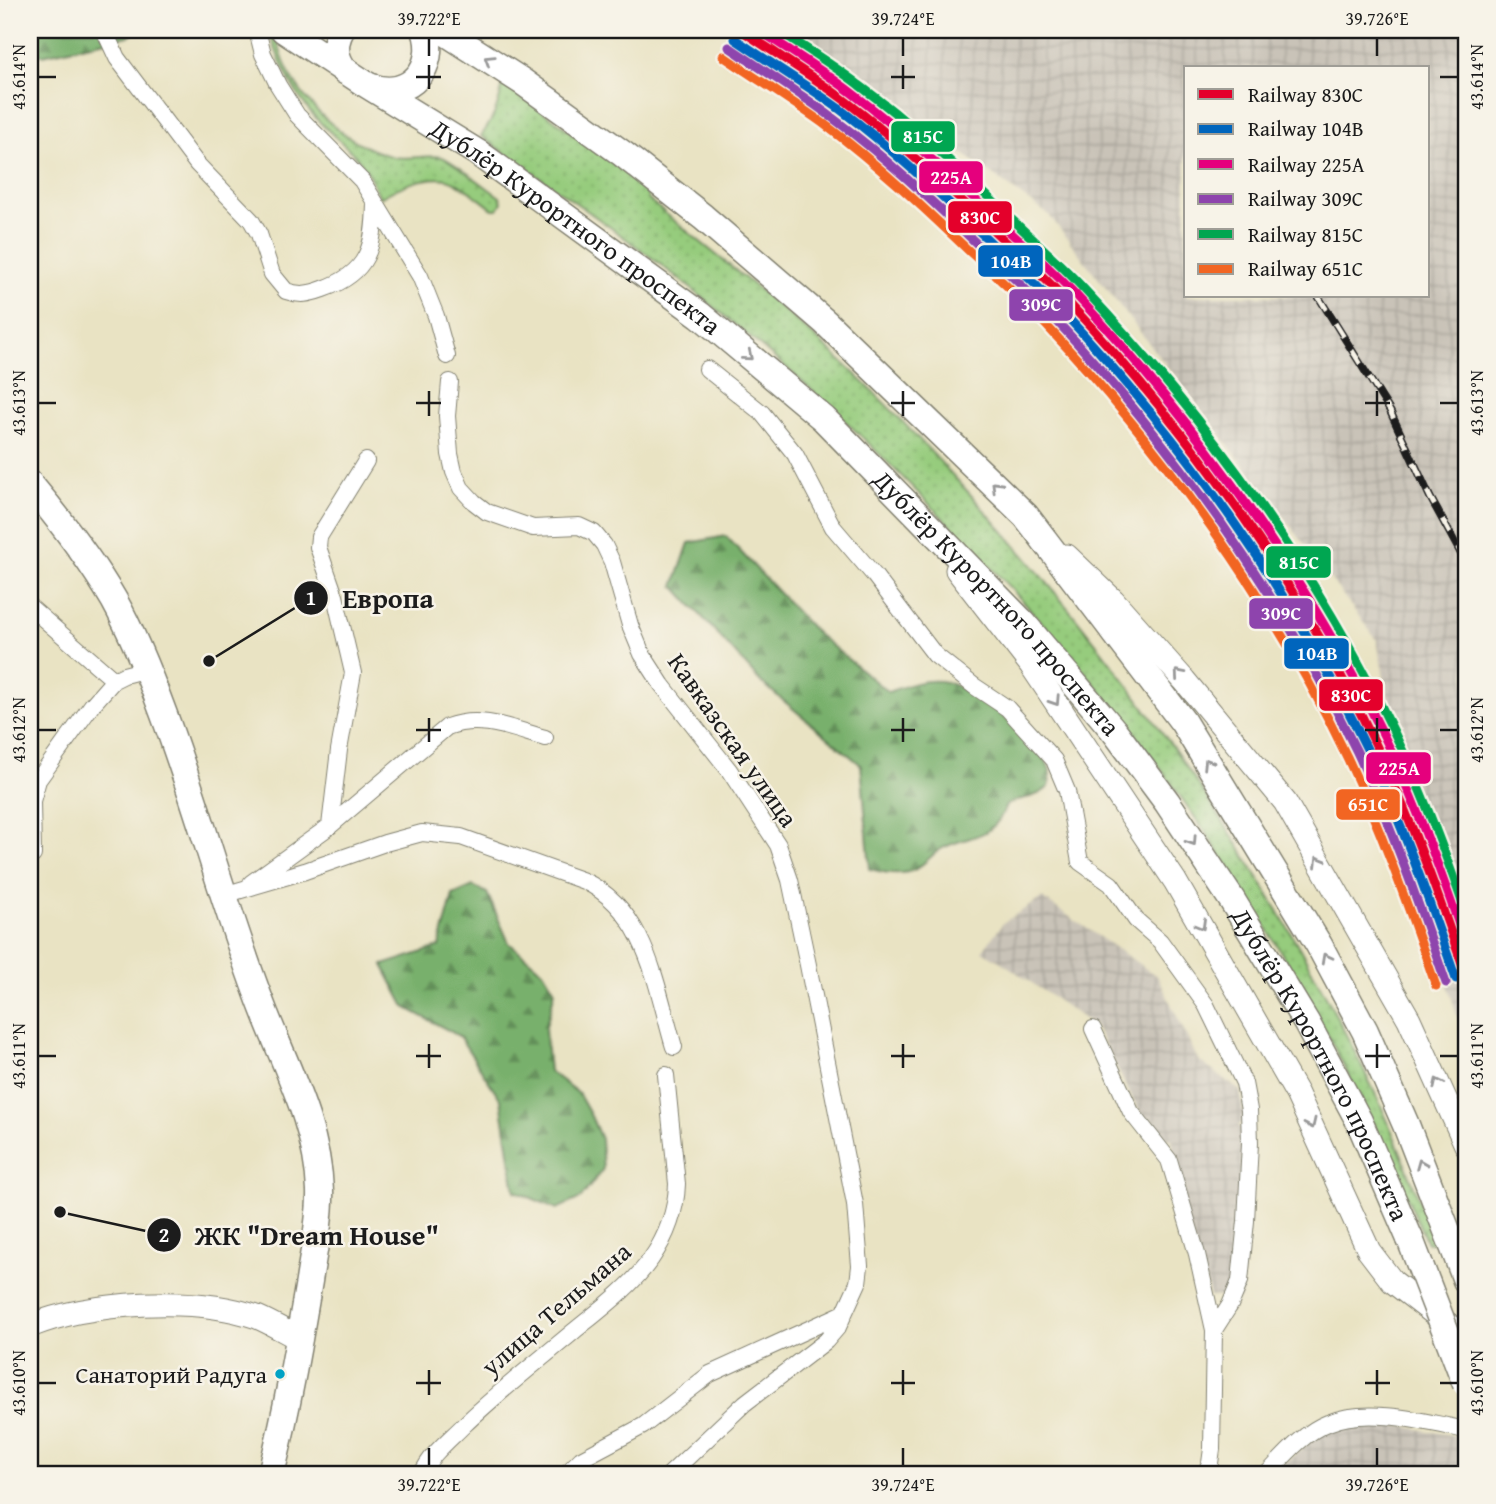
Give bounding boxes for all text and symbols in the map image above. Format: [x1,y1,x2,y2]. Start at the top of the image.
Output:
text: 39.722°E [397,5,461,32]
text: 39.724°E [871,5,935,32]
text: 39.726°E [1345,5,1409,32]
text: 43.614°N [5,44,32,110]
text: 43.614°N [1463,44,1490,110]
one-way arrow [484,55,497,68]
legend [1184,66,1430,298]
text: Railway 830С [1248,79,1363,110]
street label: Дублёр Курортного проспекта [422,108,730,344]
text: Railway 104В [1248,113,1364,144]
line badge: 815С [890,120,956,153]
text: 815С [903,122,943,150]
text: Railway 225А [1248,149,1365,180]
line badge: 225А [918,160,984,194]
text: 225А [930,163,972,191]
text: Railway 309С [1248,183,1363,214]
line badge: 830С [947,200,1013,234]
text: 830С [960,203,1000,231]
text: Railway 815С [1248,219,1363,250]
line badge: 104В [977,244,1044,278]
text: 104В [990,247,1032,275]
text: Railway 651С [1248,253,1363,284]
line badge: 309С [1008,288,1074,322]
text: 309С [1021,290,1061,318]
one-way arrow [741,347,753,360]
text: 43.613°N [5,370,32,436]
text: 43.613°N [1463,370,1490,436]
street label: Дублёр Курортного проспекта [864,460,1131,745]
one-way arrow [991,481,1004,494]
line badge: 815С [1265,545,1332,579]
text: 815С [1279,548,1319,576]
callout: Европа [293,574,448,623]
text: Европа [342,577,434,618]
text: 1 [306,582,316,613]
line badge: 309С [1248,597,1314,630]
text: 309С [1261,599,1301,627]
line badge: 104В [1283,637,1350,670]
text: 104В [1296,639,1338,667]
street label: Кавказская улица [659,645,808,835]
one-way arrow [1175,669,1187,682]
line badge: 830С [1318,678,1384,712]
text: 830С [1331,681,1371,709]
one-way arrow [1047,693,1060,706]
text: 43.612°N [5,697,32,763]
text: 43.612°N [1463,697,1490,763]
line badge: 225А [1365,751,1432,785]
text: 225А [1378,754,1420,782]
one-way arrow [1204,758,1217,771]
line badge: 651С [1335,788,1401,821]
text: 651С [1348,790,1388,818]
one-way arrow [1184,833,1197,846]
one-way arrow [1315,856,1328,869]
street label: Дублёр Курортного проспекта [1222,899,1420,1227]
one-way arrow [1192,917,1205,930]
one-way arrow [1320,952,1334,965]
text: 43.611°N [5,1023,32,1089]
text: 43.611°N [1463,1023,1490,1089]
one-way arrow [1432,1078,1446,1090]
one-way arrow [1303,1117,1317,1129]
one-way arrow [1416,1158,1430,1170]
callout: ЖК "Dream House" [146,1210,454,1259]
text: ЖК "Dream House" [194,1214,439,1255]
text: 2 [159,1219,169,1250]
street label: улица Тельмана [471,1232,640,1386]
text: 43.610°N [5,1350,32,1416]
text: 43.610°N [1463,1350,1490,1416]
place label: Санаторий Радуга [75,1357,268,1392]
marker: Санаторий Радуга [273,1367,287,1381]
text: 39.722°E [397,1471,461,1498]
text: 39.724°E [871,1471,935,1498]
text: 39.726°E [1345,1471,1409,1498]

